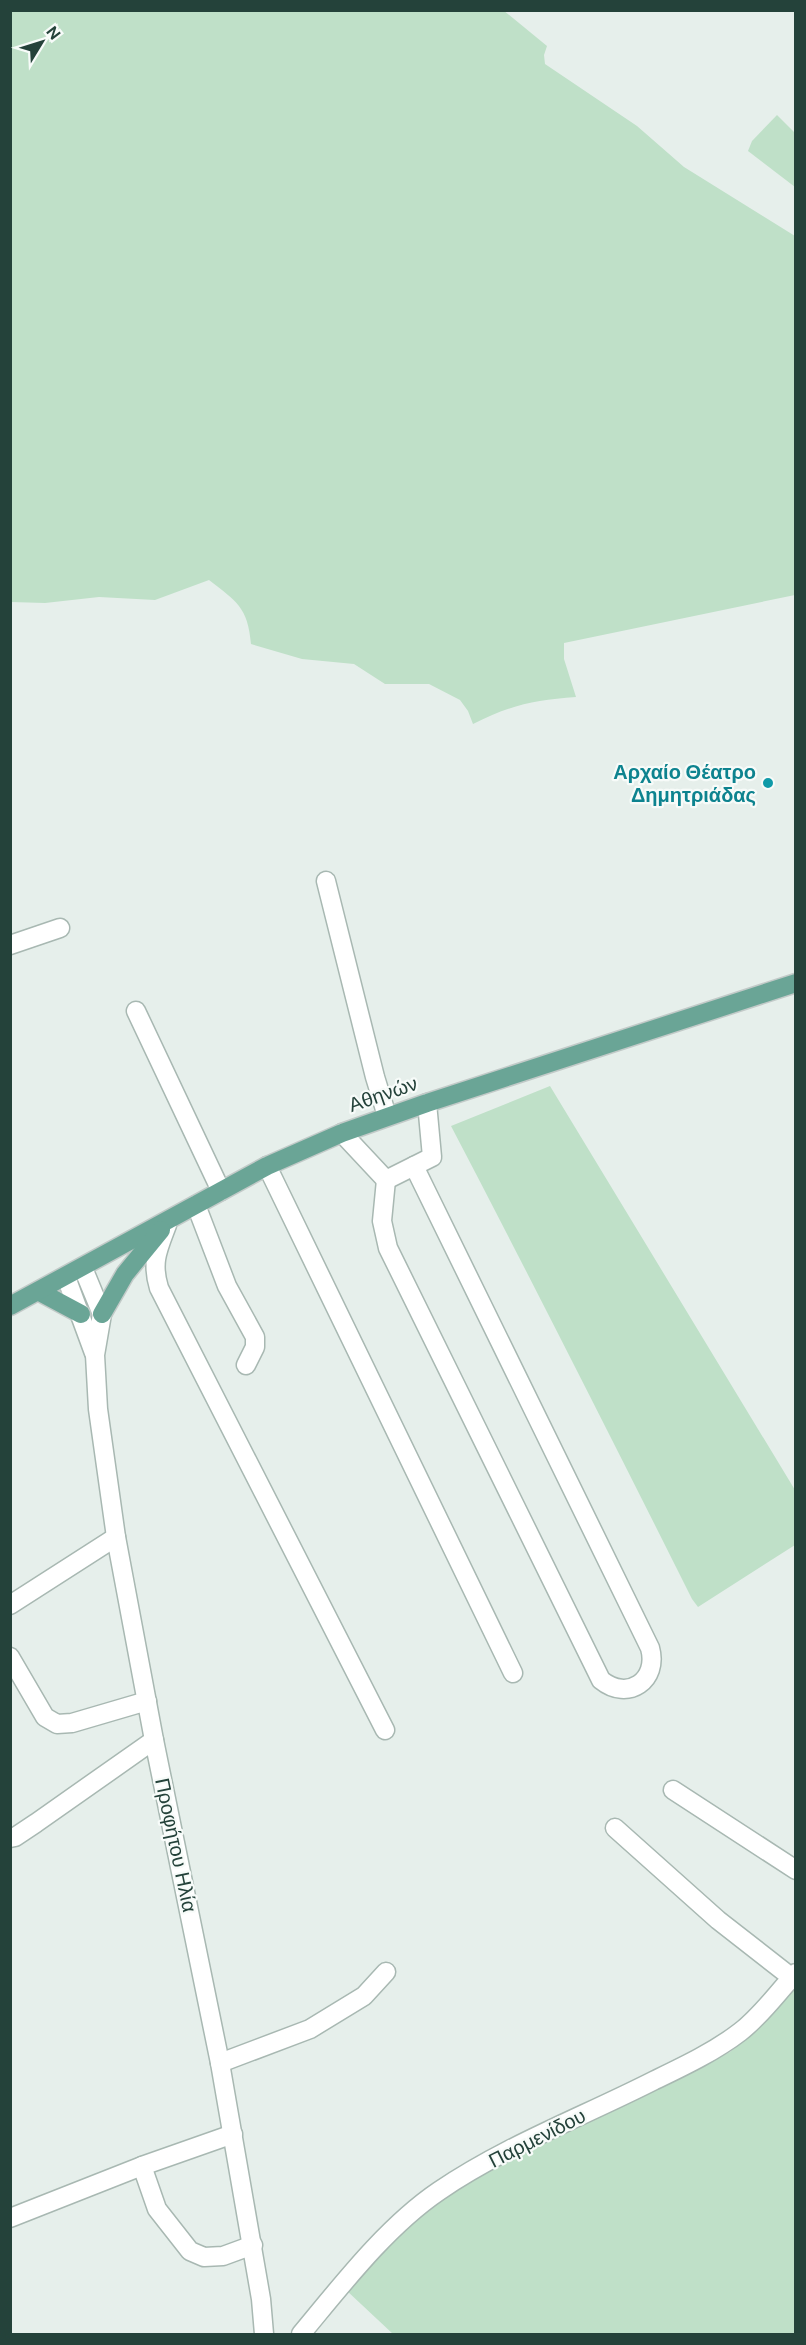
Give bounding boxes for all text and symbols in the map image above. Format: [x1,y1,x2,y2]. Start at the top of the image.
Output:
north arrow [12,12,72,72]
text: N [42,22,65,44]
place label: Αρχαίο Θέατρο Δημητριάδας [613,759,756,808]
marker: Αρχαίο Θέατρο Δημητριάδας [761,776,775,790]
street label: Αθηνών [345,1070,421,1118]
street label: Προφήτου Ηλία [149,1776,203,1914]
street label: Παρμενίδου [484,2102,590,2174]

